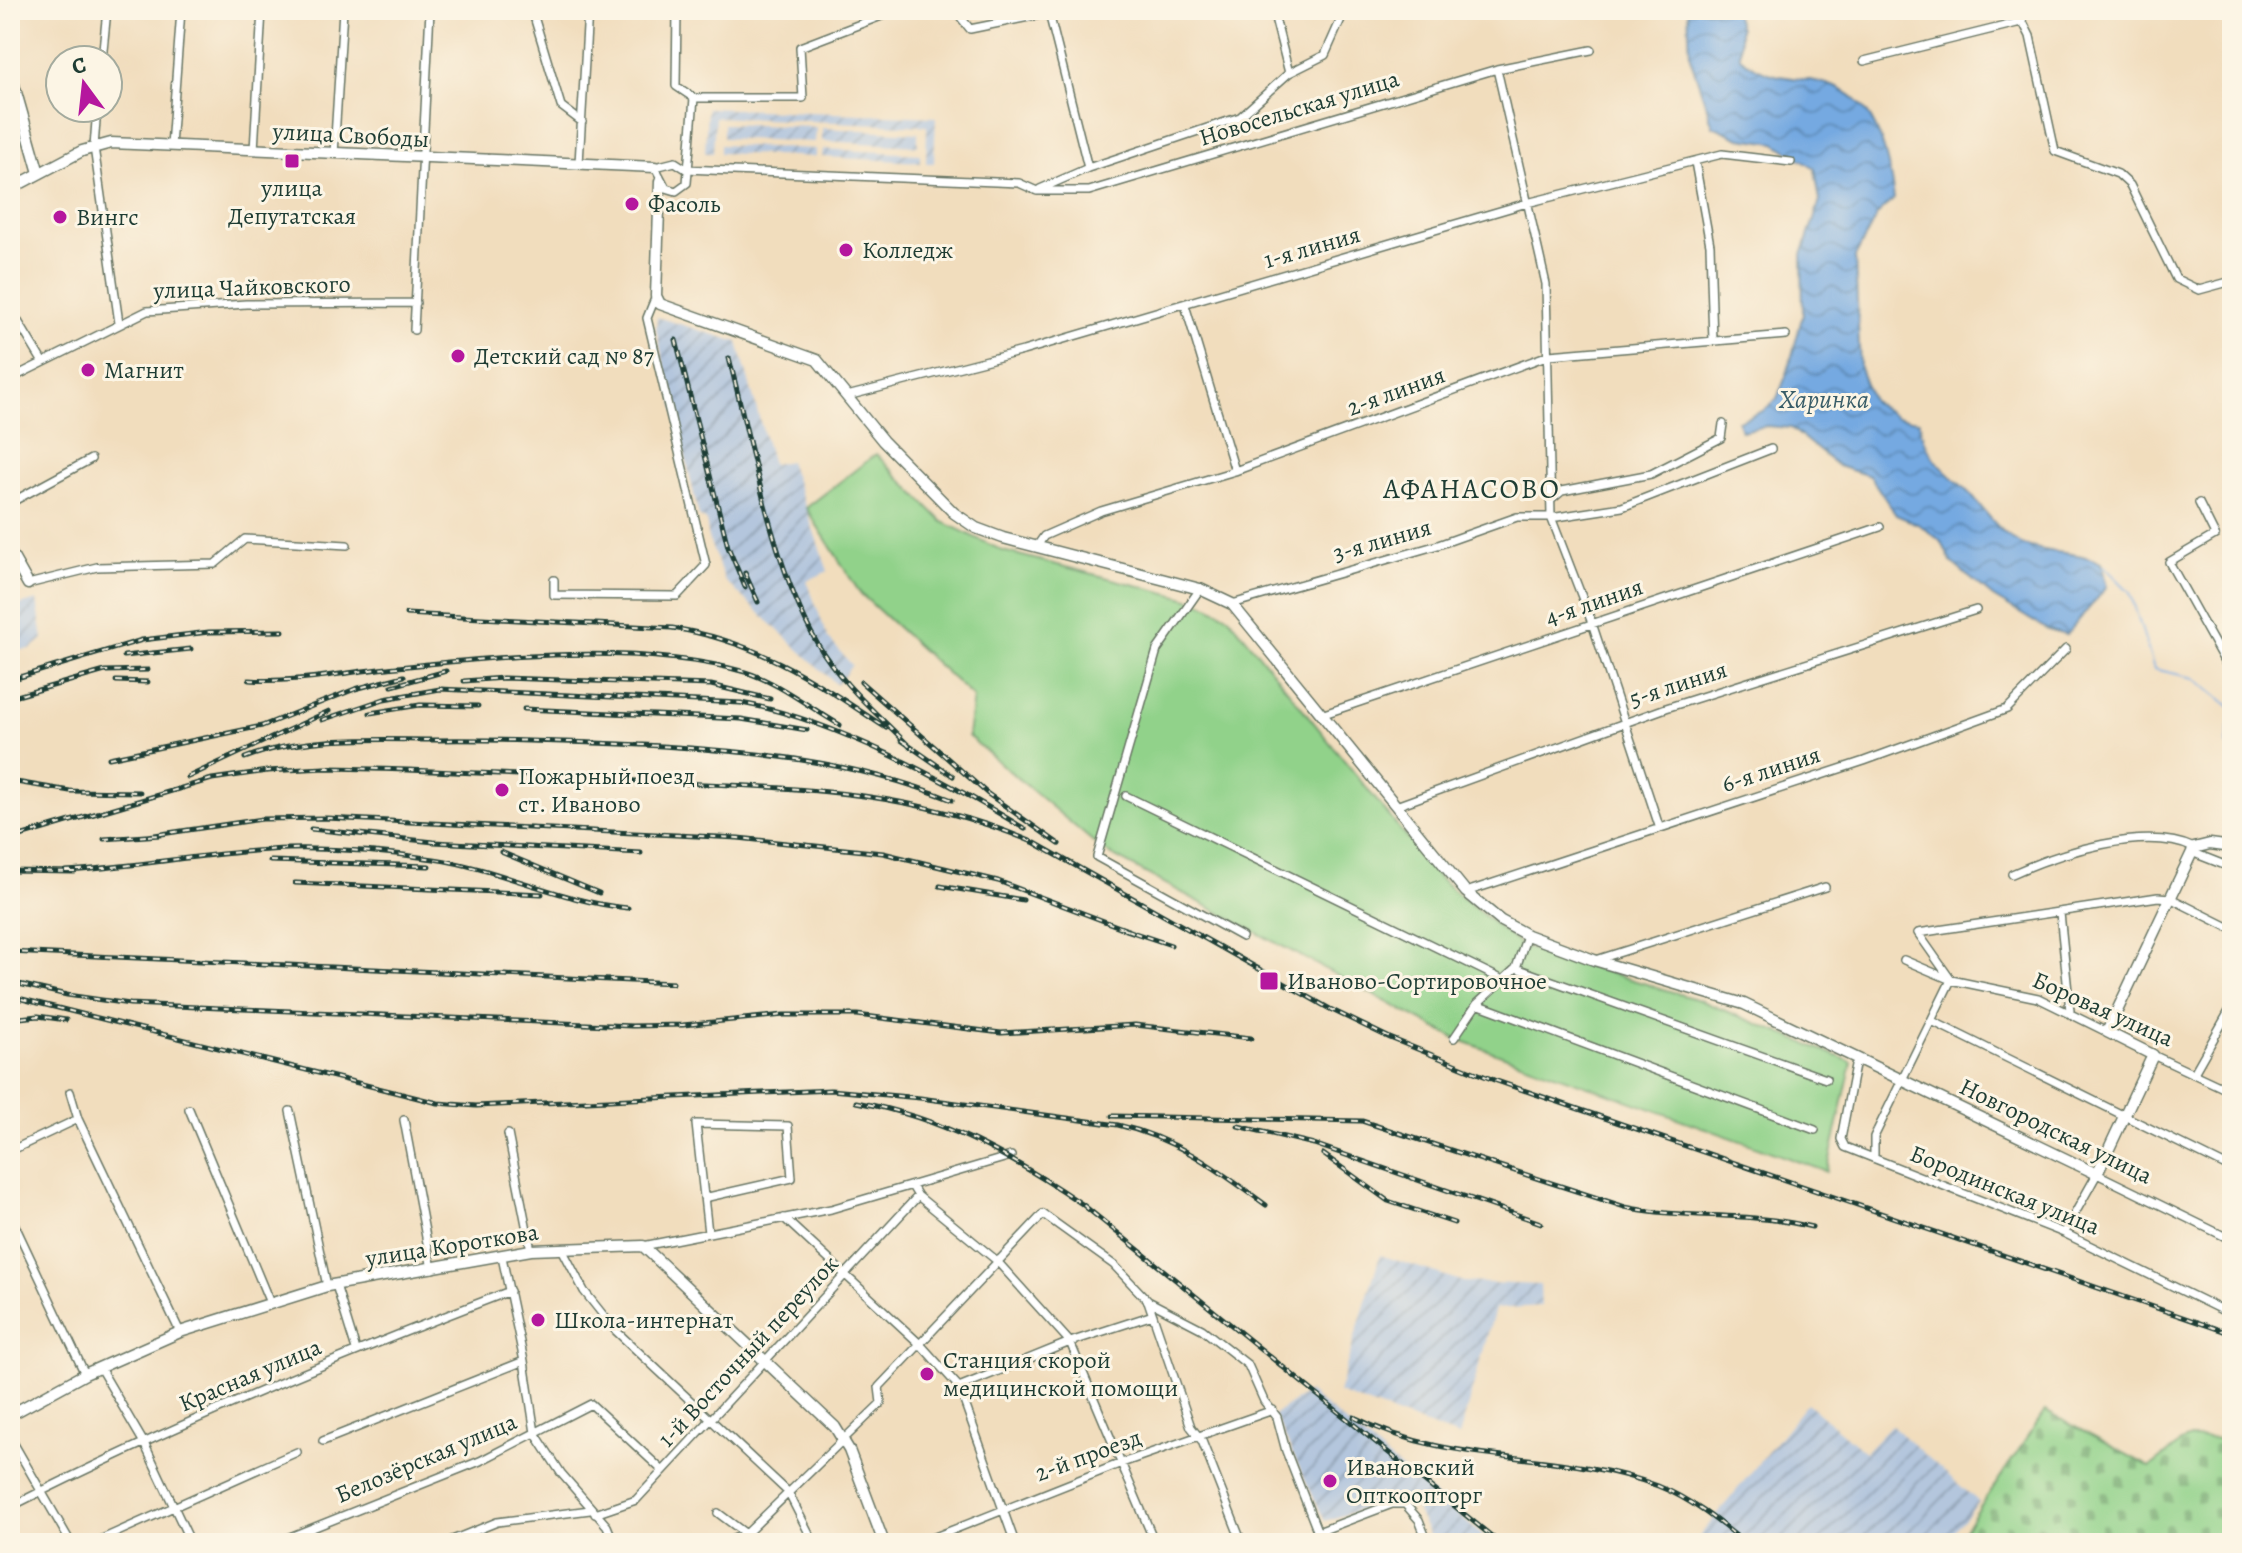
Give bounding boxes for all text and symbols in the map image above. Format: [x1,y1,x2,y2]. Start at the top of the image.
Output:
north arrow [44,44,124,124]
text: С [69,49,90,82]
street label: Новосельская улица [1195,62,1403,154]
street label: улица Свободы [271,115,430,155]
marker: улица Депутатская [283,152,301,170]
place label: улица Депутатская [228,172,356,232]
place label: Фасоль [648,188,721,220]
marker: Фасоль [623,195,641,213]
place label: Вингс [76,201,139,233]
marker: Вингс [51,208,69,226]
street label: 1-я линия [1260,218,1364,276]
place label: Колледж [862,234,953,266]
marker: Колледж [837,241,855,259]
street label: улица Чайковского [152,268,351,306]
place label: Детский сад № 87 [474,340,655,372]
marker: Детский сад № 87 [449,347,467,365]
place label: Магнит [104,354,184,386]
street label: 2-я линия [1343,359,1449,423]
marker: Магнит [79,361,97,379]
water label: Харинка [1778,382,1869,417]
district label: АФАНАСОВО [1382,470,1561,508]
street label: 3-я линия [1329,511,1435,569]
street label: 4-я линия [1541,570,1647,634]
street label: 5-я линия [1625,653,1731,715]
street label: 6-я линия [1718,738,1824,800]
place label: Пожарный поезд ст. Иваново [518,760,695,820]
marker: Пожарный поезд ст. Иваново [493,781,511,799]
street label: Боровая улица [2027,964,2179,1054]
place label: Иваново-Сортировочное [1287,965,1547,997]
marker: Иваново-Сортировочное [1258,970,1280,992]
street label: Новгородская улица [1954,1070,2158,1192]
street label: Бородинская улица [1905,1137,2105,1243]
street label: улица Короткова [362,1216,541,1275]
street label: 1-й Восточный переулок [651,1248,845,1454]
place label: Школа-интернат [554,1304,734,1336]
marker: Школа-интернат [529,1311,547,1329]
street label: Красная улица [174,1331,326,1419]
place label: Станция скорой медицинской помощи [943,1344,1178,1404]
marker: Станция скорой медицинской помощи [918,1365,936,1383]
street label: Белозёрская улица [330,1405,522,1511]
street label: 2-й проезд [1030,1421,1146,1489]
place label: Ивановский Опткоопторг [1346,1451,1482,1511]
marker: Ивановский Опткоопторг [1321,1472,1339,1490]

